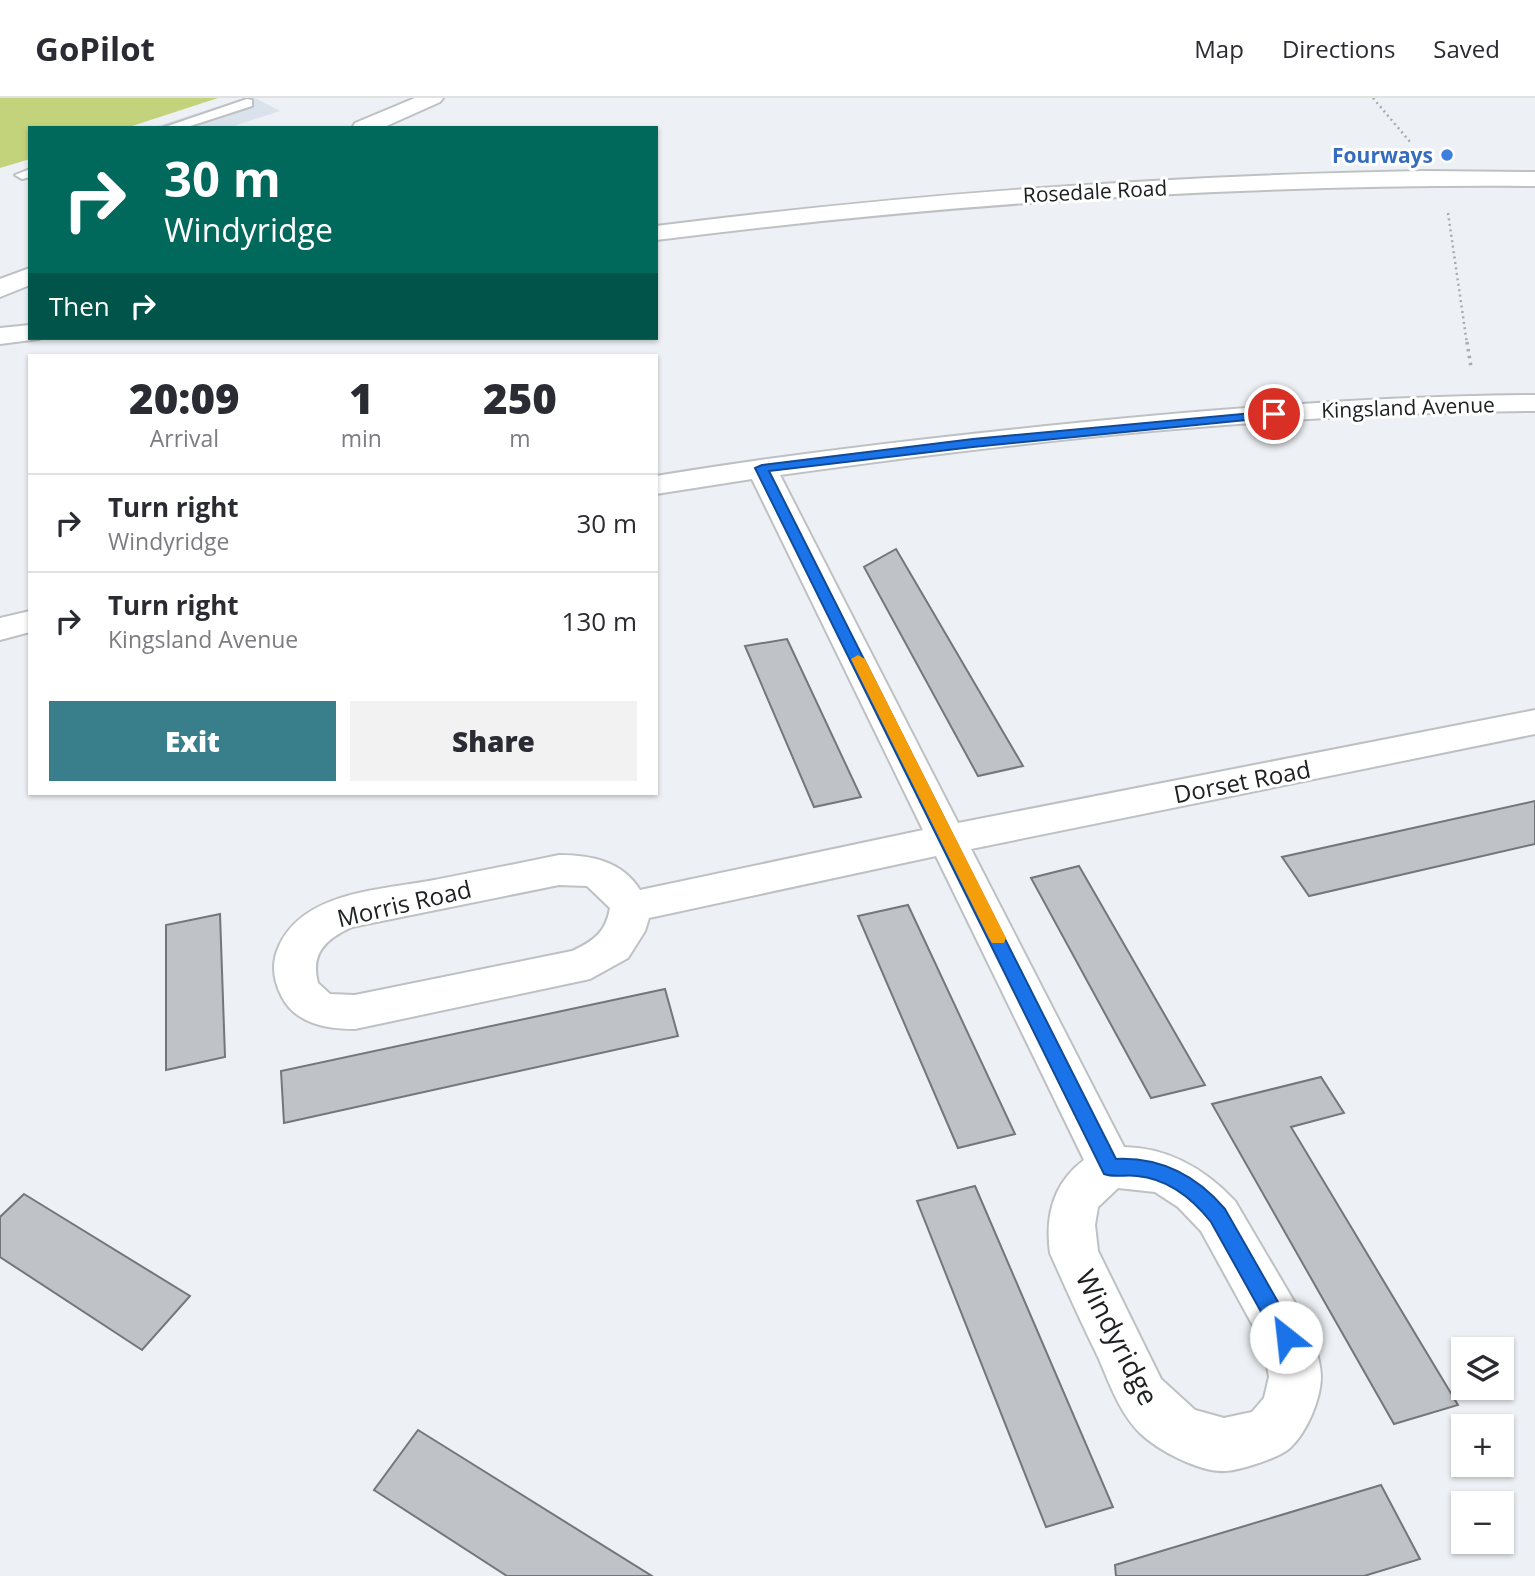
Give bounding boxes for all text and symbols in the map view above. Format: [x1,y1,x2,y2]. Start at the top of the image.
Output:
text: GoPilot [35,26,155,71]
text: Map [1194,32,1244,65]
text: Directions [1282,32,1395,65]
text: Saved [1433,32,1500,65]
place label: Fourways [1332,141,1433,169]
text: 30 m [164,145,281,211]
marker: Fourways [1439,147,1455,163]
icon: right [49,154,140,245]
street label: Rosedale Road [1022,173,1168,209]
text: Windyridge [164,208,333,251]
icon: right [124,287,162,325]
text: Then [49,288,110,324]
text: 20:09 [129,369,240,426]
text: 1 [349,369,374,426]
text: 250 [483,369,557,426]
pin [1244,384,1304,444]
street label: Kingsland Avenue [1321,390,1495,424]
icon: arrive [1255,395,1293,433]
text: Arrival [150,422,219,454]
text: min [341,422,382,454]
text: m [509,422,531,454]
text: Turn right [108,489,239,525]
icon: right [49,504,87,542]
text: 30 m [576,505,637,541]
text: Windyridge [108,525,229,557]
text: Turn right [108,587,239,623]
icon: right [49,602,87,640]
text: 130 m [562,603,637,639]
text: Kingsland Avenue [108,623,298,655]
button: Exit [49,701,336,781]
button: Share [350,701,637,781]
street label: Dorset Road [1171,752,1313,810]
street label: Morris Road [334,872,474,934]
street label: Windyridge [1068,1263,1168,1411]
position arrow [1249,1300,1323,1374]
map controls [1451,1337,1514,1554]
button: layers [1451,1337,1514,1400]
button: + [1451,1414,1514,1477]
button: − [1451,1491,1514,1554]

